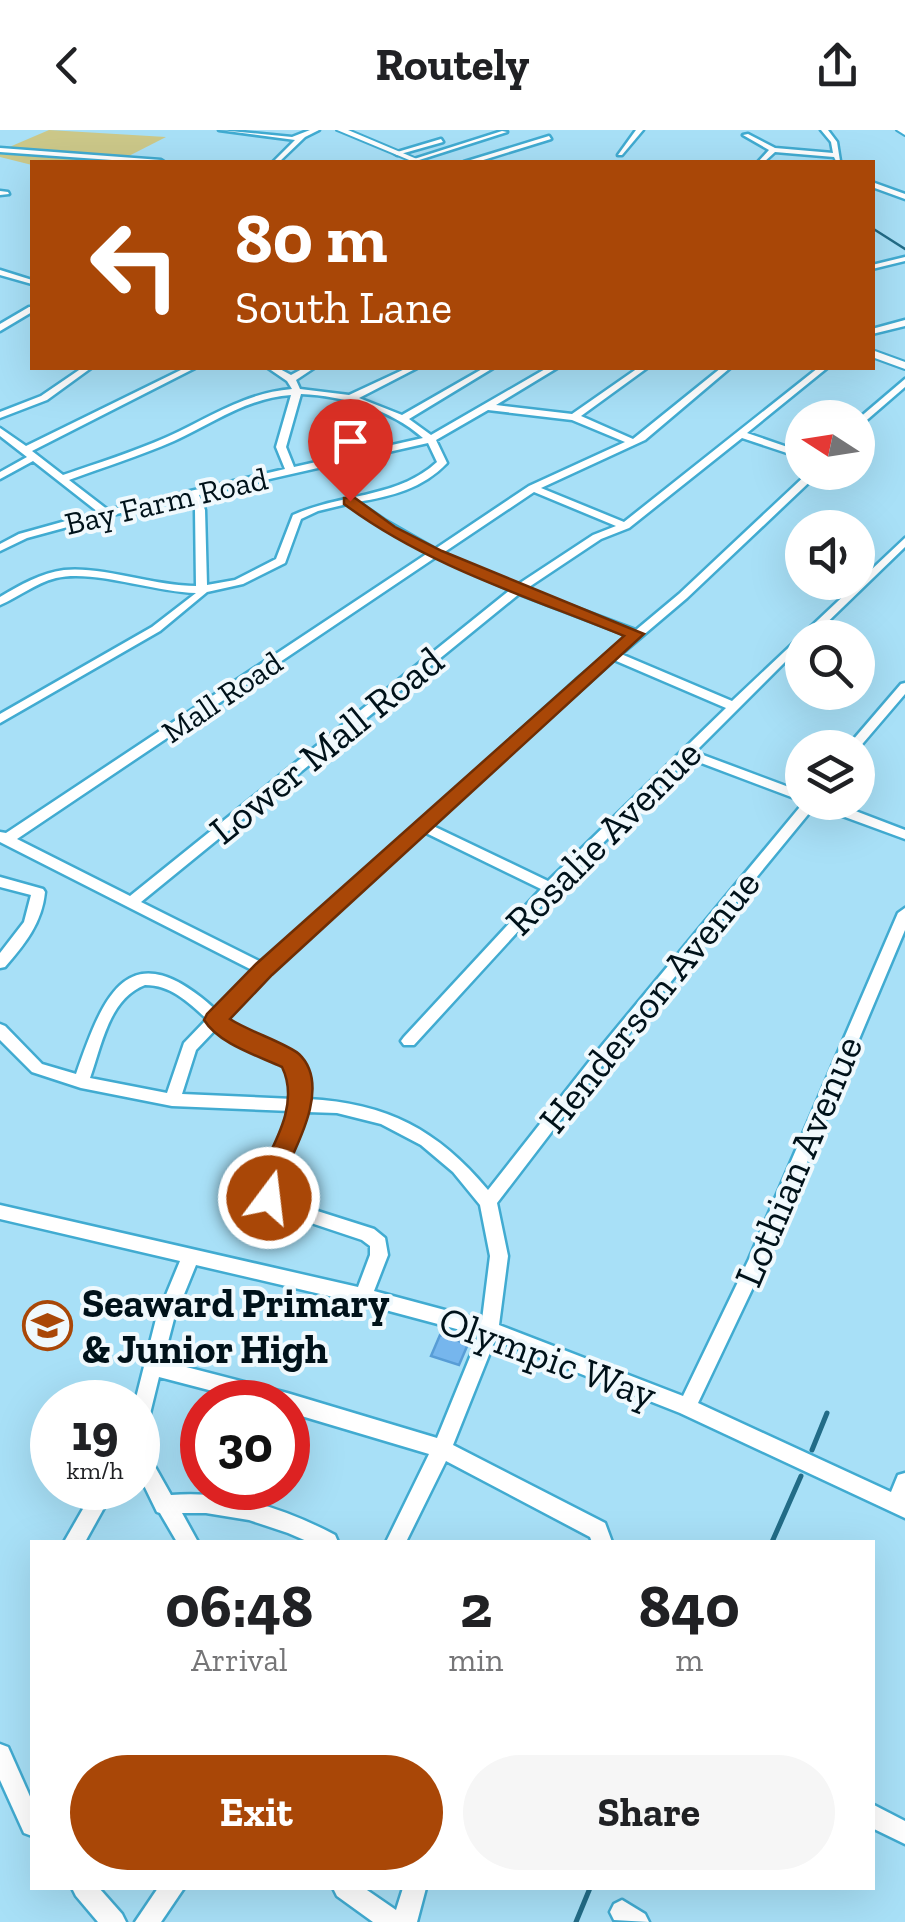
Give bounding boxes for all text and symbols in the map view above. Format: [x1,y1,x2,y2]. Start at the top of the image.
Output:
icon: back [40,38,95,93]
text: Routely [376,38,529,92]
icon: share [810,38,865,93]
text: 80 m [235,196,387,280]
icon: left [70,200,200,330]
text: South Lane [235,281,452,335]
pin [308,399,393,502]
north arrow [785,400,875,490]
map controls [785,400,875,820]
icon: arrive [323,414,378,469]
street label: Bay Farm Road [61,459,272,543]
button: sound [785,510,875,600]
button: search [785,620,875,710]
street label: Lower Mall Road [199,636,453,854]
street label: Mall Road [155,643,290,751]
street label: Rosalie Avenue [495,729,711,945]
button: layers [785,730,875,820]
street label: Henderson Avenue [528,860,770,1142]
street label: Lothian Avenue [724,1028,872,1294]
position arrow [217,1146,321,1250]
place label: Seaward Primary & Junior High [82,1279,389,1373]
street label: Olympic Way [433,1296,664,1419]
school or university icon: Seaward Primary & Junior High [21,1300,73,1352]
speed limit sign: 30 [180,1380,310,1510]
text: 19 [72,1403,118,1463]
text: km/h [66,1455,124,1485]
text: 06:48 [165,1570,313,1642]
text: 2 [460,1570,492,1642]
text: 840 [639,1570,740,1642]
text: Arrival [191,1641,287,1679]
text: min [449,1641,503,1679]
text: m [675,1641,703,1679]
button: Exit [70,1755,443,1870]
button: Share [463,1755,835,1870]

